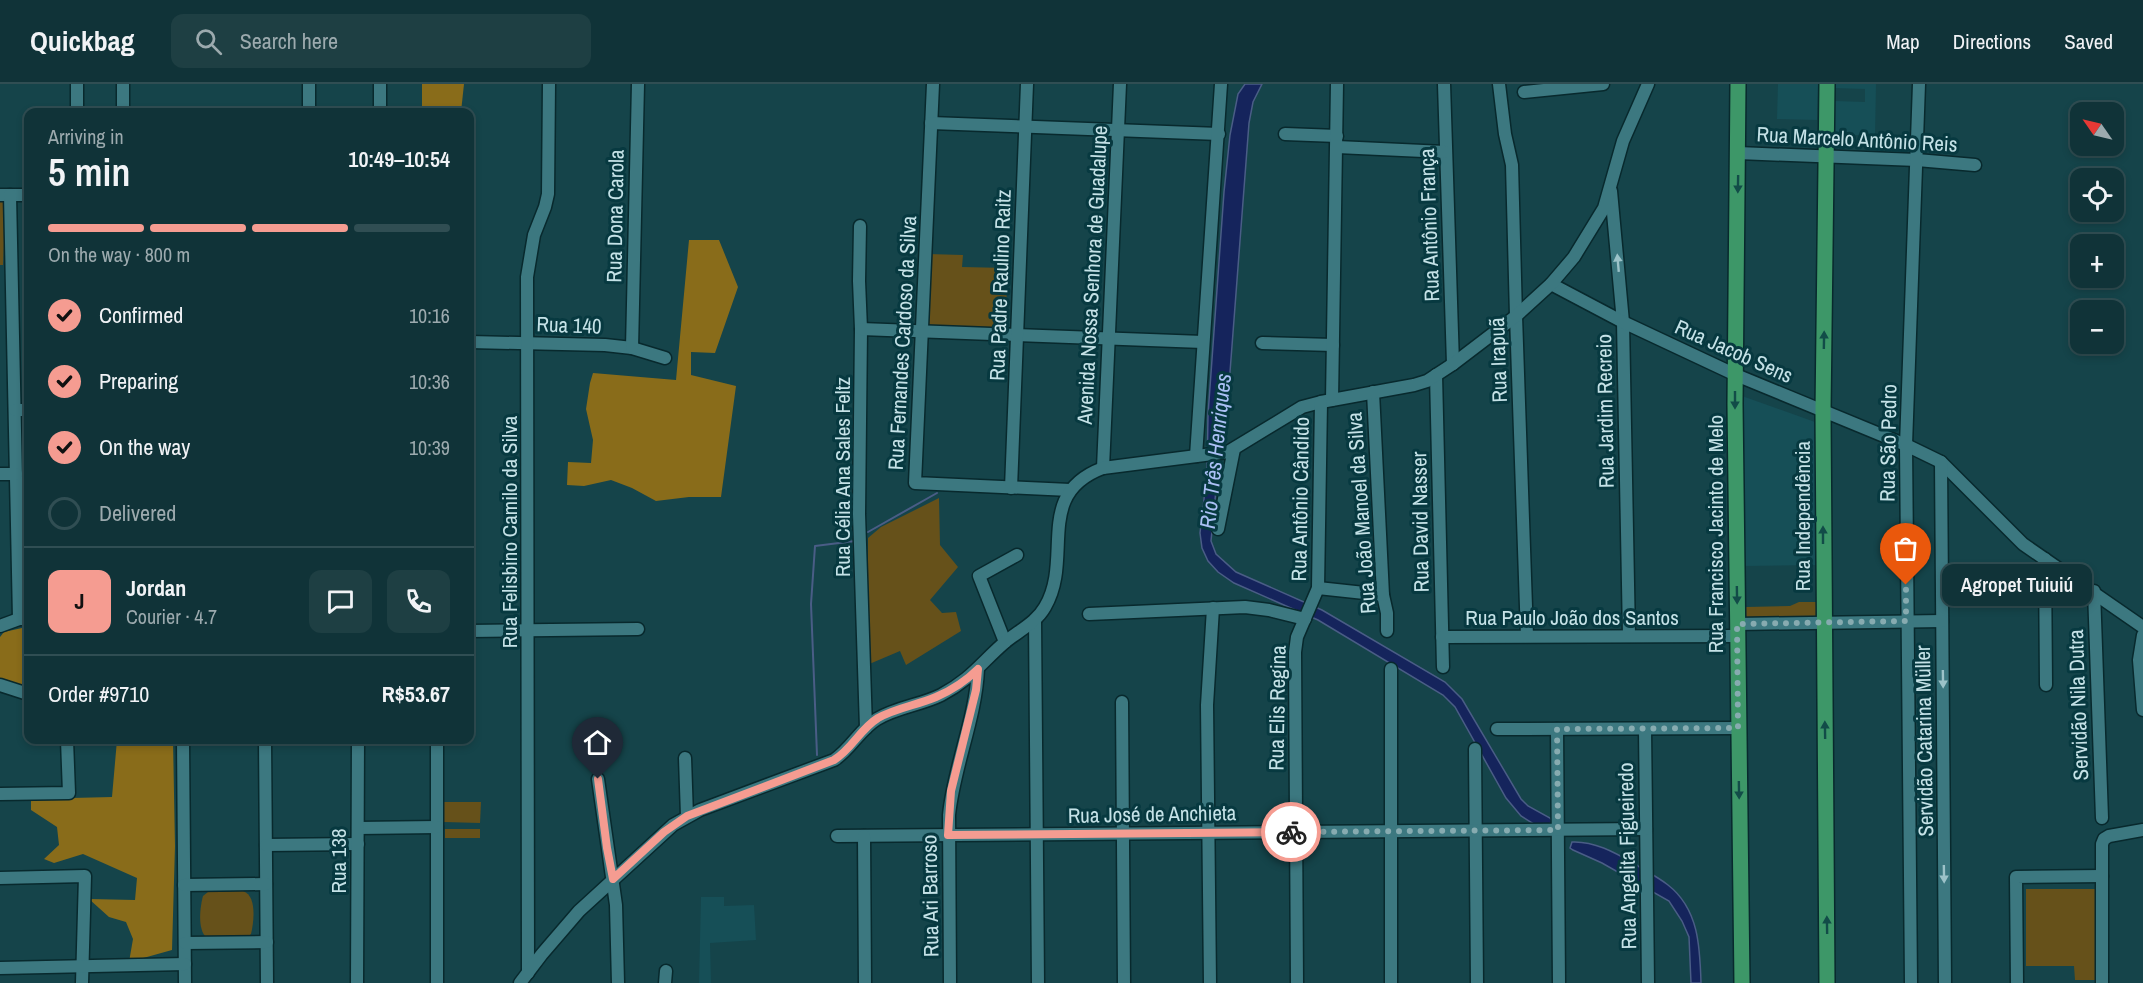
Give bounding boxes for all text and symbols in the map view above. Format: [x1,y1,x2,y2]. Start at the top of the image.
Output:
search box [171,14,591,68]
text: Quickbag [30,22,135,60]
icon: search [192,25,225,58]
text: Search here [240,26,338,56]
text: Map [1886,27,1920,56]
text: Directions [1953,27,2031,56]
text: Saved [2064,27,2113,56]
north arrow [2070,102,2124,156]
map controls [2070,102,2124,354]
street label: Rua Marcelo Antônio Reis [1756,119,1958,159]
text: Arriving in [48,123,124,150]
street label: Avenida Nossa Senhora de Guadalupe [1070,125,1114,426]
text: 10:49–10:54 [348,144,450,174]
text: 5 min [48,146,130,198]
street label: Rua Antônio França [1412,148,1446,302]
street label: Rua Dona Carola [599,149,631,283]
button: locate [2070,168,2124,222]
one-way arrow [1733,175,1742,194]
street label: Rua Padre Raulino Raitz [982,188,1018,381]
street label: Rua Fernandes Cardoso da Silva [881,215,923,471]
button: + [2070,234,2124,288]
text: On the way · 800 m [48,241,190,268]
one-way arrow [1613,254,1623,273]
icon: check [48,299,81,332]
text: Confirmed [99,300,183,330]
button: − [2070,300,2124,354]
text: 10:16 [409,302,450,329]
street label: Rua 140 [536,309,602,341]
street label: Rua Jacob Sens [1670,312,1798,390]
street label: Rua Irapuã [1482,317,1514,403]
one-way arrow [1819,330,1828,349]
street label: Rua Jardim Recreio [1589,334,1621,488]
icon: check [48,365,81,398]
text: Preparing [99,366,178,396]
text: 10:36 [409,368,450,395]
water label: Rio Três Henriques [1192,372,1238,530]
street label: Rua Célia Ana Sales Feltz [828,377,857,577]
street label: Rua São Pedro [1872,384,1904,502]
one-way arrow [1730,391,1740,410]
street label: Rua João Manoel da Silva [1339,411,1383,615]
street label: Rua Felisbino Camilo da Silva [495,415,524,648]
street label: Rua Francisco Jacinto de Melo [1701,415,1730,653]
street label: Rua Antônio Cândido [1284,416,1316,582]
icon: check [48,431,81,464]
text: On the way [99,432,190,462]
text: 10:39 [409,434,450,461]
street label: Rua Independência [1788,440,1817,591]
street label: Rua David Nasser [1404,451,1436,593]
text: Delivered [99,498,176,528]
pin [1880,523,1931,585]
one-way arrow [1818,525,1828,544]
icon: bag [1889,532,1922,565]
callout: Agropet Tuiuiú [1942,564,2092,606]
button: chat [309,570,372,633]
button: phone [387,570,450,633]
text: Agropet Tuiuiú [1961,571,2073,598]
text: Jordan [126,573,186,603]
text: J [74,586,85,616]
one-way arrow [1732,586,1741,605]
text: Courier · 4.7 [126,603,217,630]
street label: Rua Paulo João dos Santos [1465,603,1679,632]
street label: Servidão Nila Dutra [2061,629,2095,781]
street label: Rua Elis Regina [1261,645,1293,771]
street label: Servidão Catarina Müller [1908,645,1940,837]
one-way arrow [1938,670,1947,689]
text: Order #9710 [48,679,149,709]
text: R$53.67 [382,679,450,709]
pin [572,717,623,779]
one-way arrow [1820,720,1830,739]
icon: home [581,726,614,759]
street label: Rua Angelita Figueiredo [1611,762,1643,950]
one-way arrow [1734,781,1744,800]
street label: Rua José de Anchieta [1068,798,1237,830]
courier [1261,802,1321,862]
icon: bike [1275,816,1308,849]
street label: Rua 138 [324,828,353,894]
street label: Rua Ari Barroso [914,834,946,958]
one-way arrow [1939,865,1949,884]
one-way arrow [1822,915,1832,934]

